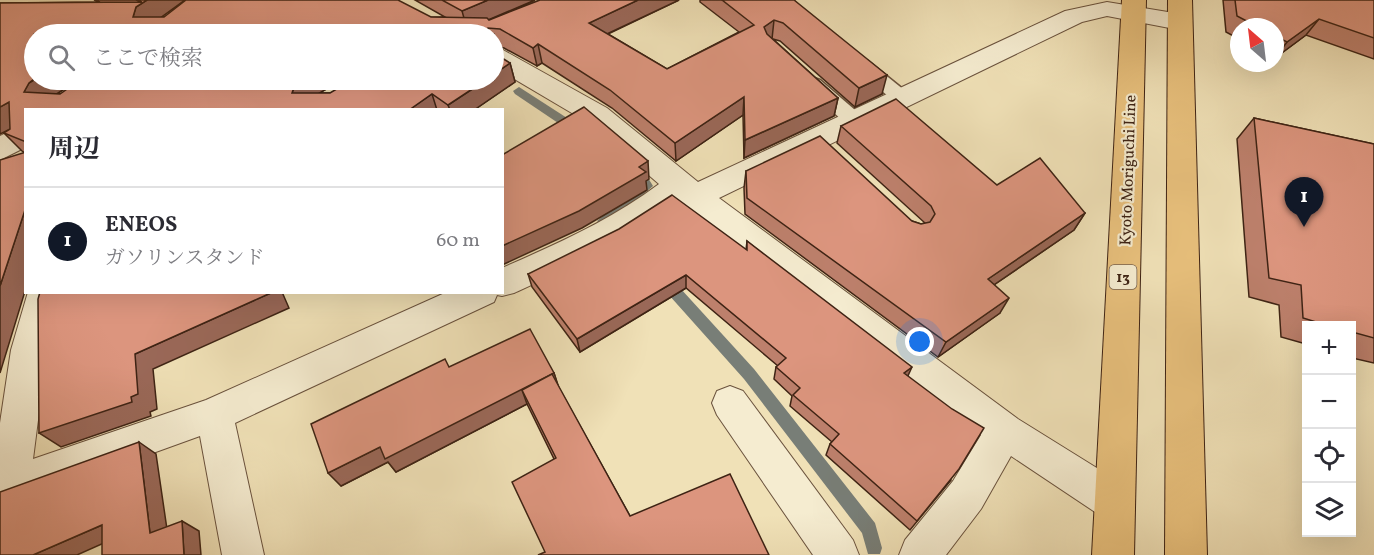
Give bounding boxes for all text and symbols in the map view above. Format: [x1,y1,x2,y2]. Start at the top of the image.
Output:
north arrow [1230,18,1284,72]
search box [24,24,504,90]
icon: search [45,41,78,74]
text: ここで検索 [93,44,203,75]
street label: Kyoto Moriguchi Line [1115,94,1143,246]
text: 周辺 [48,132,100,168]
pin: 1 [1284,178,1324,227]
text: ENEOS [105,210,177,241]
text: 1 [63,227,72,255]
text: 60 m [436,227,480,255]
text: ガソリンスタンド [105,245,264,273]
road number: 13 [1110,265,1136,289]
map controls [1302,321,1356,537]
button: + [1302,321,1356,375]
your location [905,327,934,356]
button: − [1302,375,1356,429]
button: locate [1302,429,1356,483]
button: layers [1302,483,1356,537]

